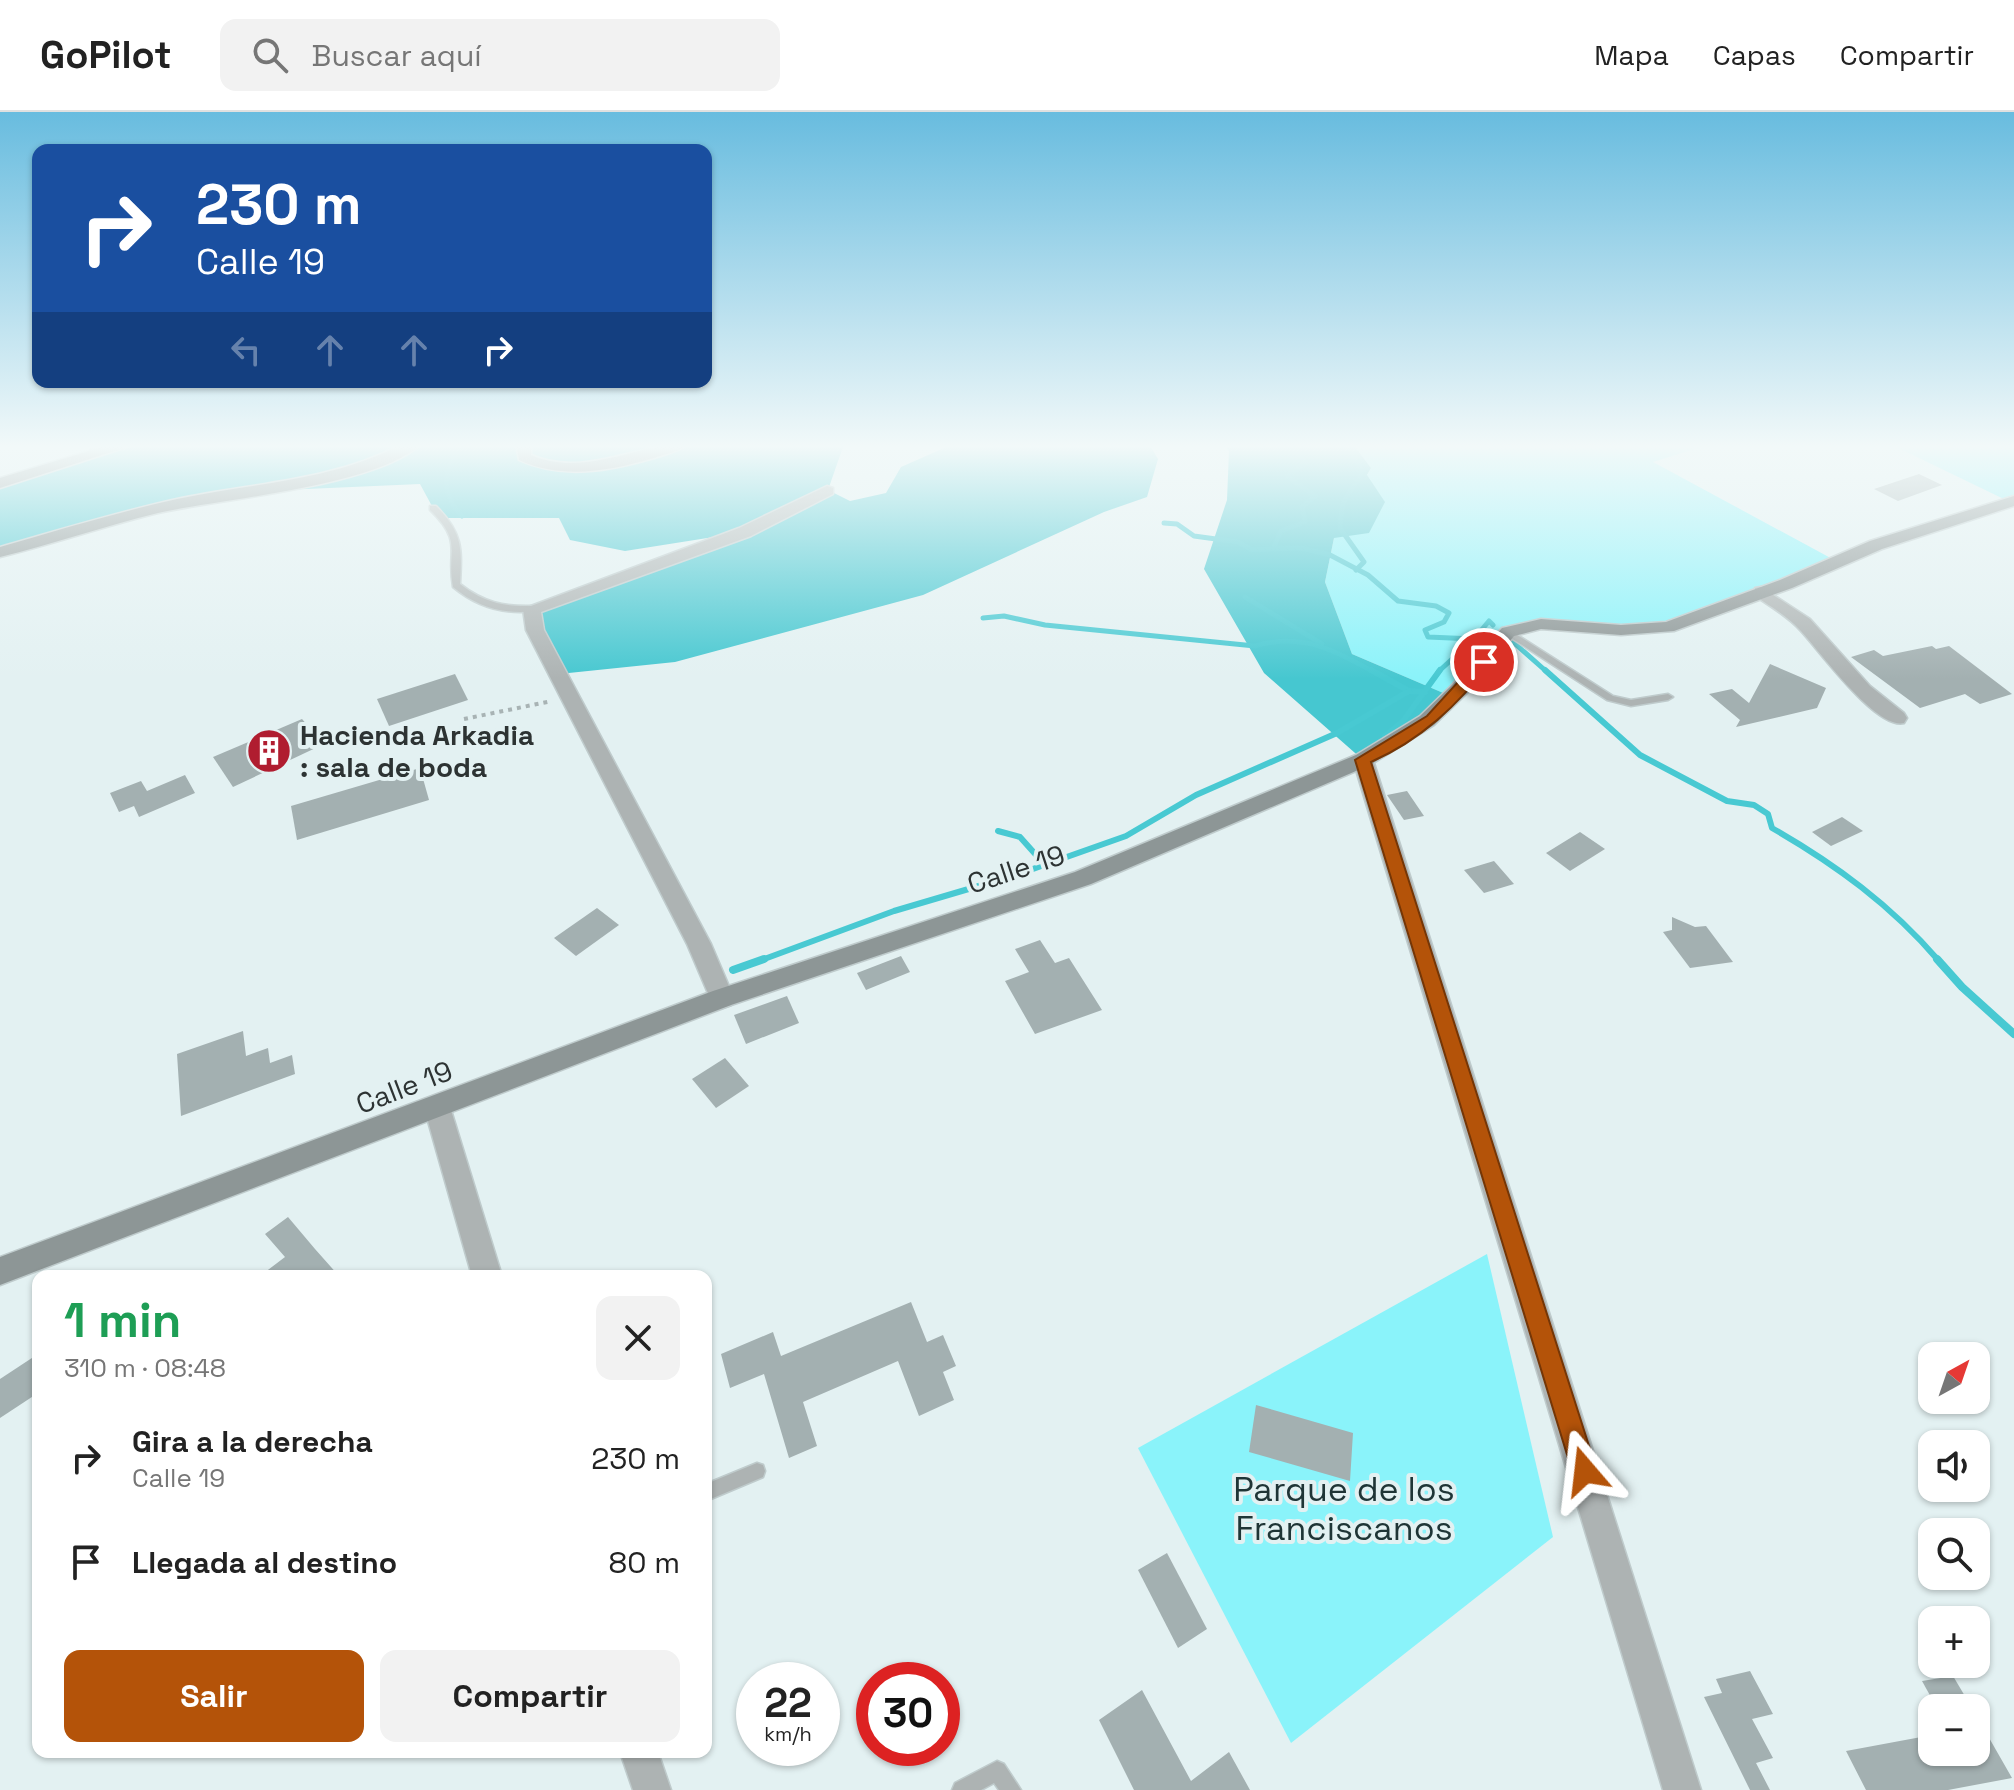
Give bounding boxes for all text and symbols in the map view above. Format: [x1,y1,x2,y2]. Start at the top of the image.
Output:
search box [220,19,780,91]
text: GoPilot [40,31,172,79]
icon: search [248,33,292,77]
text: Buscar aquí [312,36,482,75]
text: Mapa [1594,37,1669,73]
text: Capas [1713,37,1796,73]
text: Compartir [1840,37,1974,73]
text: 230 m [196,169,362,240]
icon: right [64,176,168,280]
text: Calle 19 [196,239,325,285]
icon: left [224,328,268,372]
icon: ahead [308,328,352,372]
icon: ahead [392,328,436,372]
icon: right [476,328,520,372]
pin [1450,628,1518,696]
icon: arrive [1462,640,1506,684]
place label: Hacienda Arkadia : sala de boda [300,717,534,785]
building icon: Hacienda Arkadia : sala de boda [245,727,293,775]
street label: Calle 19 [963,836,1069,902]
street label: Calle 19 [351,1052,457,1122]
text: 1 min [64,1290,181,1351]
button: close [596,1296,680,1380]
north arrow [1918,1342,1990,1414]
map controls [1918,1342,1990,1766]
text: 310 m · 08:48 [64,1351,226,1385]
text: Gira a la derecha [132,1422,373,1461]
position arrow [1543,1429,1627,1513]
button: sound [1918,1430,1990,1502]
icon: right [64,1436,108,1480]
text: 230 m [591,1439,680,1478]
text: Calle 19 [132,1461,225,1495]
park label: Parque de los Franciscanos [1233,1468,1455,1550]
button: search [1918,1518,1990,1590]
icon: arrive [64,1540,108,1584]
text: Llegada al destino [132,1543,397,1582]
text: 80 m [609,1543,680,1582]
button: + [1918,1606,1990,1678]
button: Salir [64,1650,364,1742]
button: Compartir [380,1650,680,1742]
speed limit sign: 30 [856,1662,960,1766]
text: 22 [764,1678,812,1729]
button: − [1918,1694,1990,1766]
text: km/h [764,1721,812,1747]

